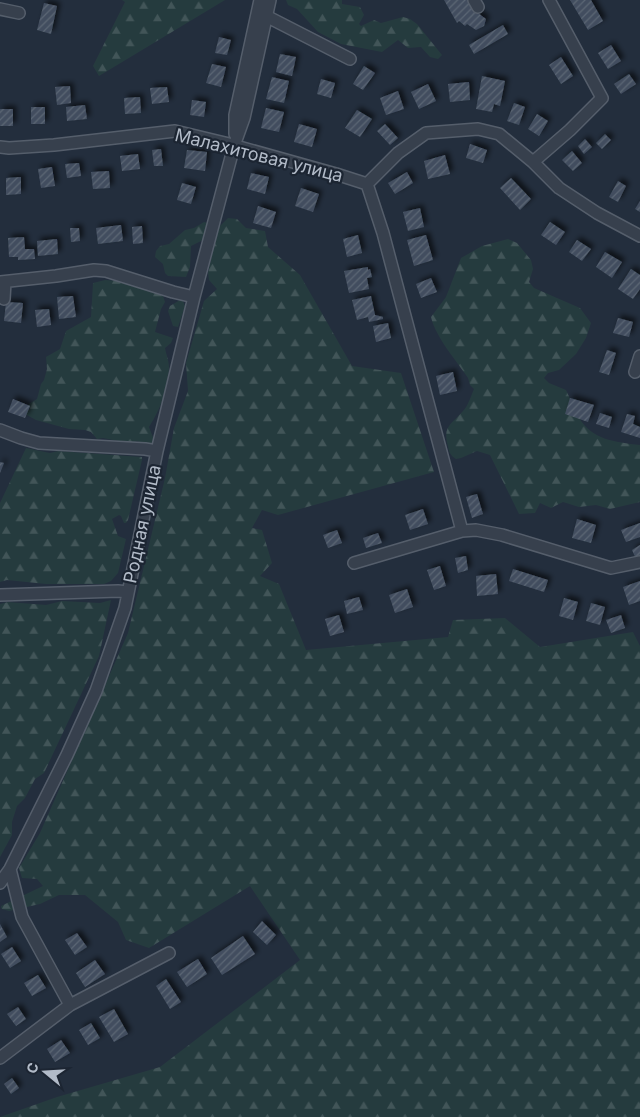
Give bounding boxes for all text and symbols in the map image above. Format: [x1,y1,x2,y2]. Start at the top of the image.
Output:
street label: Малахитовая улица [173,124,345,186]
street label: Родная улица [119,463,165,585]
north arrow [20,1047,70,1097]
text: С [22,1060,42,1075]

